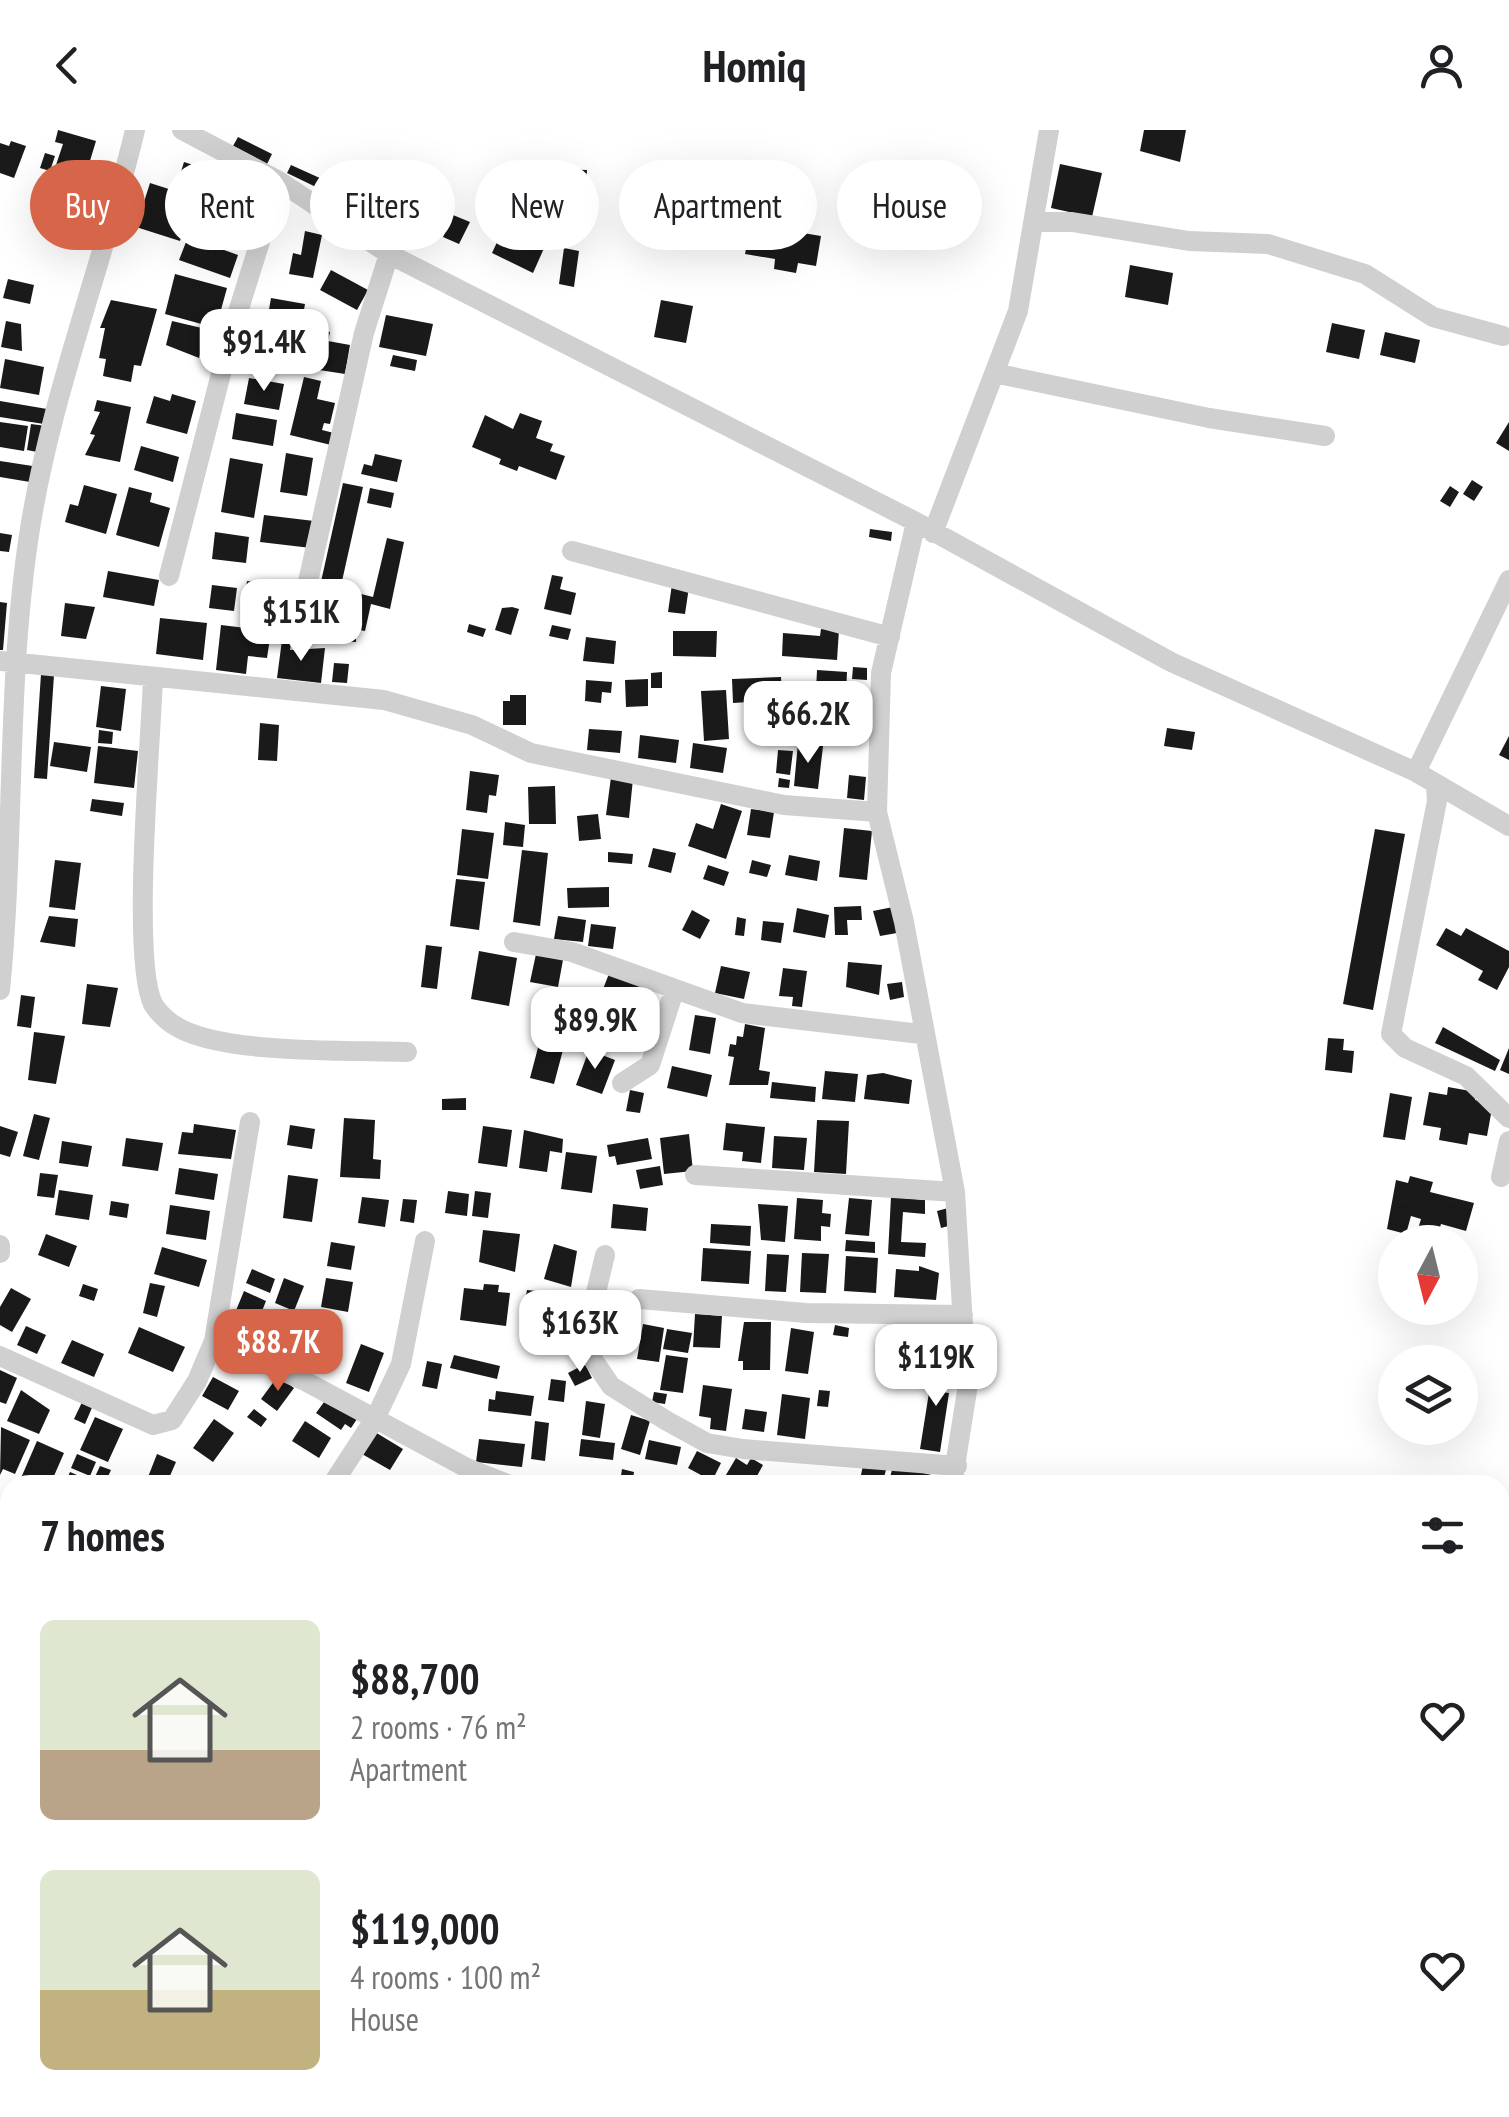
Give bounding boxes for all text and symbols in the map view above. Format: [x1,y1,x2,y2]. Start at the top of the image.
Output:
text: Homiq [703,36,806,94]
icon: back [40,38,95,93]
icon: person [1414,38,1469,93]
chip: Buy [30,160,145,250]
chip: Rent [165,160,290,250]
chip: Filters [310,160,455,250]
chip: New [475,160,599,250]
chip: Apartment [619,160,817,250]
chip: House [837,160,982,250]
pin: $91.4K [183,309,345,394]
text: $91.4K [222,320,306,362]
pin: $151K [231,579,371,664]
text: $151K [262,590,340,632]
pin: $66.2K [727,681,889,766]
text: $66.2K [766,692,850,734]
pin: $89.9K [514,987,676,1072]
text: $89.9K [553,998,637,1040]
north arrow [1378,1225,1478,1325]
map controls [1378,1225,1478,1445]
pin: $163K [510,1290,650,1375]
text: $163K [541,1301,619,1343]
pin: $88.7K [197,1309,359,1394]
text: $88.7K [236,1320,320,1362]
pin: $119K [866,1324,1006,1409]
text: $119K [897,1335,975,1377]
button: layers [1378,1345,1478,1445]
text: 7 homes [40,1508,165,1563]
icon: filters [1415,1508,1470,1563]
text: $88,700 [350,1651,480,1706]
icon: home [120,1660,240,1780]
icon: heart [1415,1693,1470,1748]
text: 2 rooms · 76 m² [350,1706,527,1748]
text: Apartment [350,1748,467,1790]
text: $119,000 [350,1901,500,1956]
icon: home [120,1910,240,2030]
icon: heart [1415,1943,1470,1998]
text: 4 rooms · 100 m² [350,1956,541,1998]
text: House [350,1998,419,2040]

